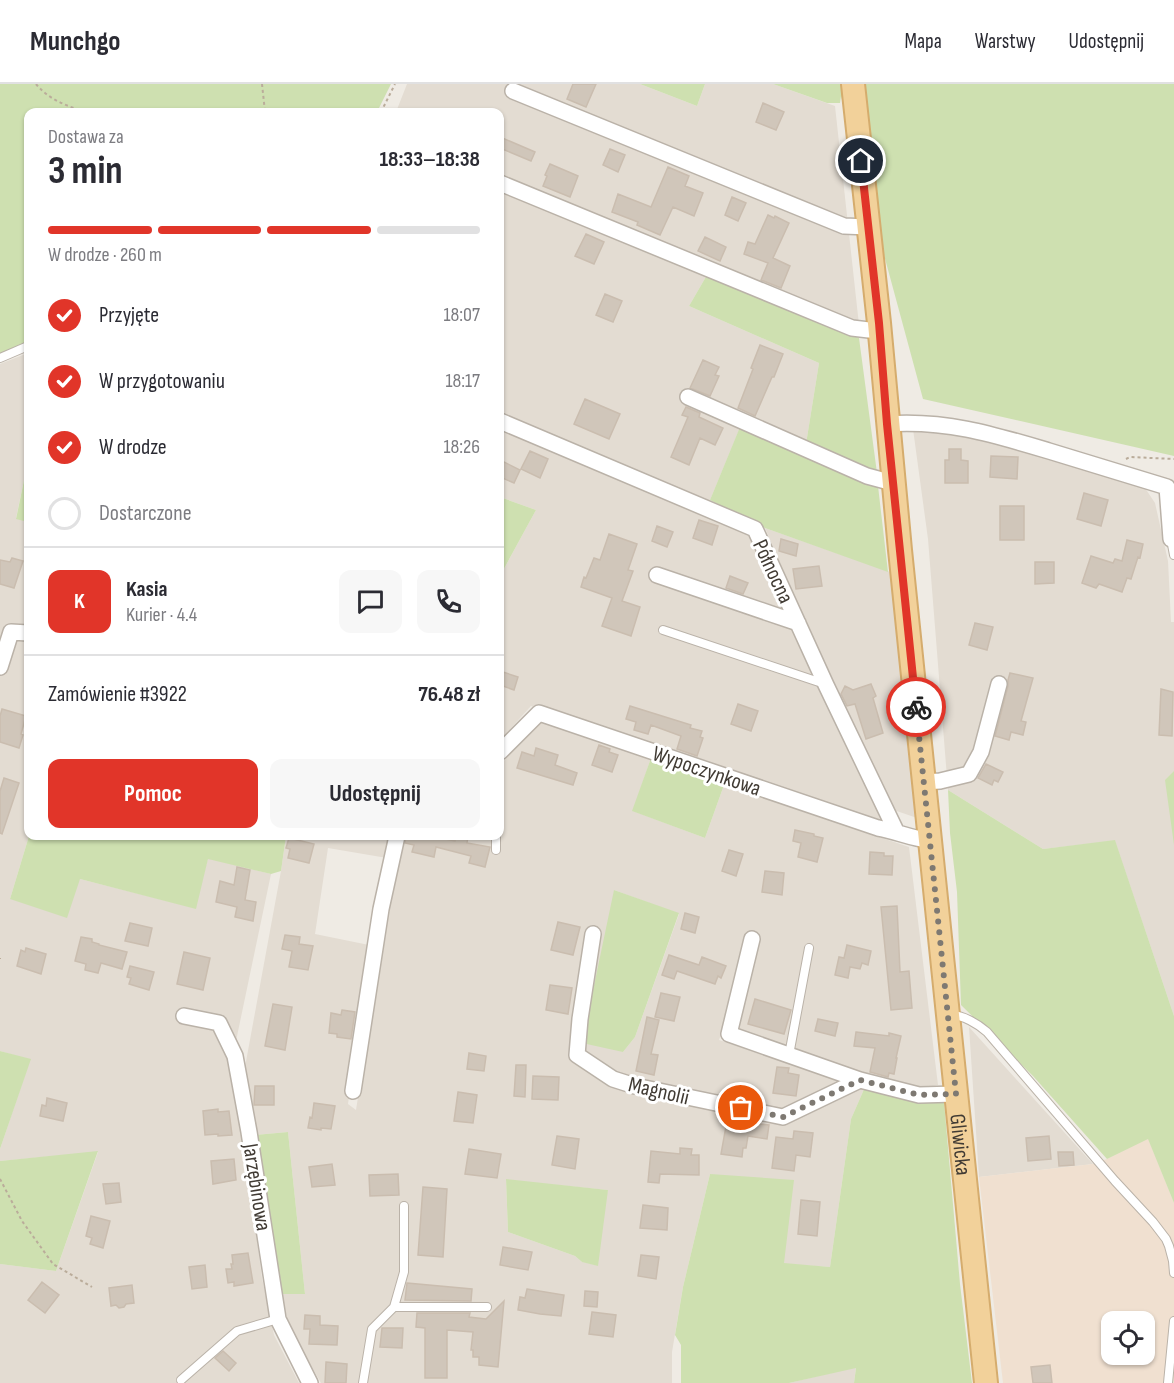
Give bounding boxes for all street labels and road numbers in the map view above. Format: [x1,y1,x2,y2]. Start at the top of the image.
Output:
street label: Północna [746,535,799,608]
street label: Wypoczynkowa [649,740,764,803]
street label: Magnolii [626,1071,692,1112]
street label: Gliwicka [943,1112,976,1177]
street label: Jarzębinowa [236,1141,277,1233]

